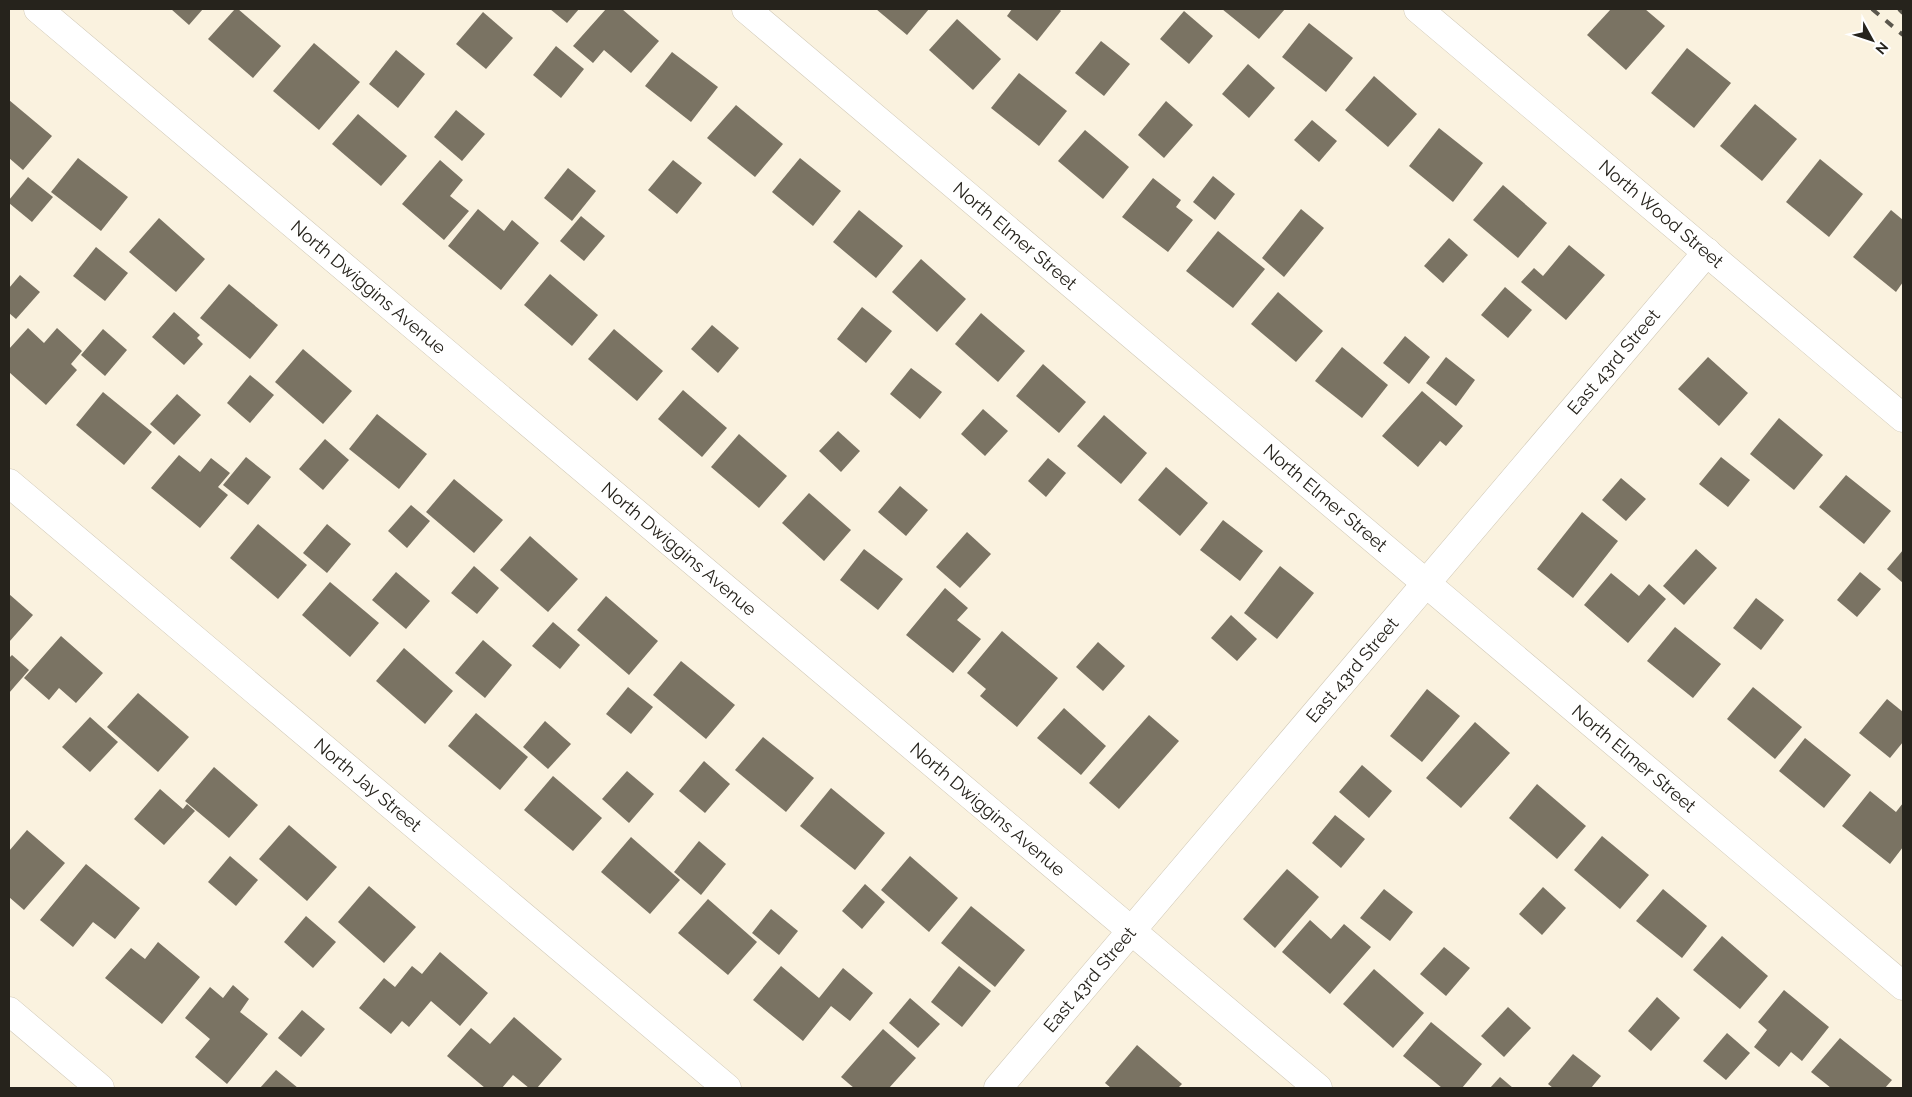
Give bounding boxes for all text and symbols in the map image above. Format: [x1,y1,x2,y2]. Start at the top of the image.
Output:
north arrow [1847,15,1897,65]
text: N [1872,39,1892,58]
street label: North Wood Street [1595,155,1728,272]
street label: North Elmer Street [949,178,1081,294]
street label: North Dwiggins Avenue [287,216,451,359]
street label: East 43rd Street [1563,305,1664,418]
street label: North Elmer Street [1259,440,1392,556]
street label: North Dwiggins Avenue [597,478,761,620]
street label: East 43rd Street [1302,613,1403,727]
street label: North Elmer Street [1568,700,1700,816]
street label: North Jay Street [310,734,426,836]
street label: North Dwiggins Avenue [906,738,1070,881]
street label: East 43rd Street [1039,923,1140,1036]

